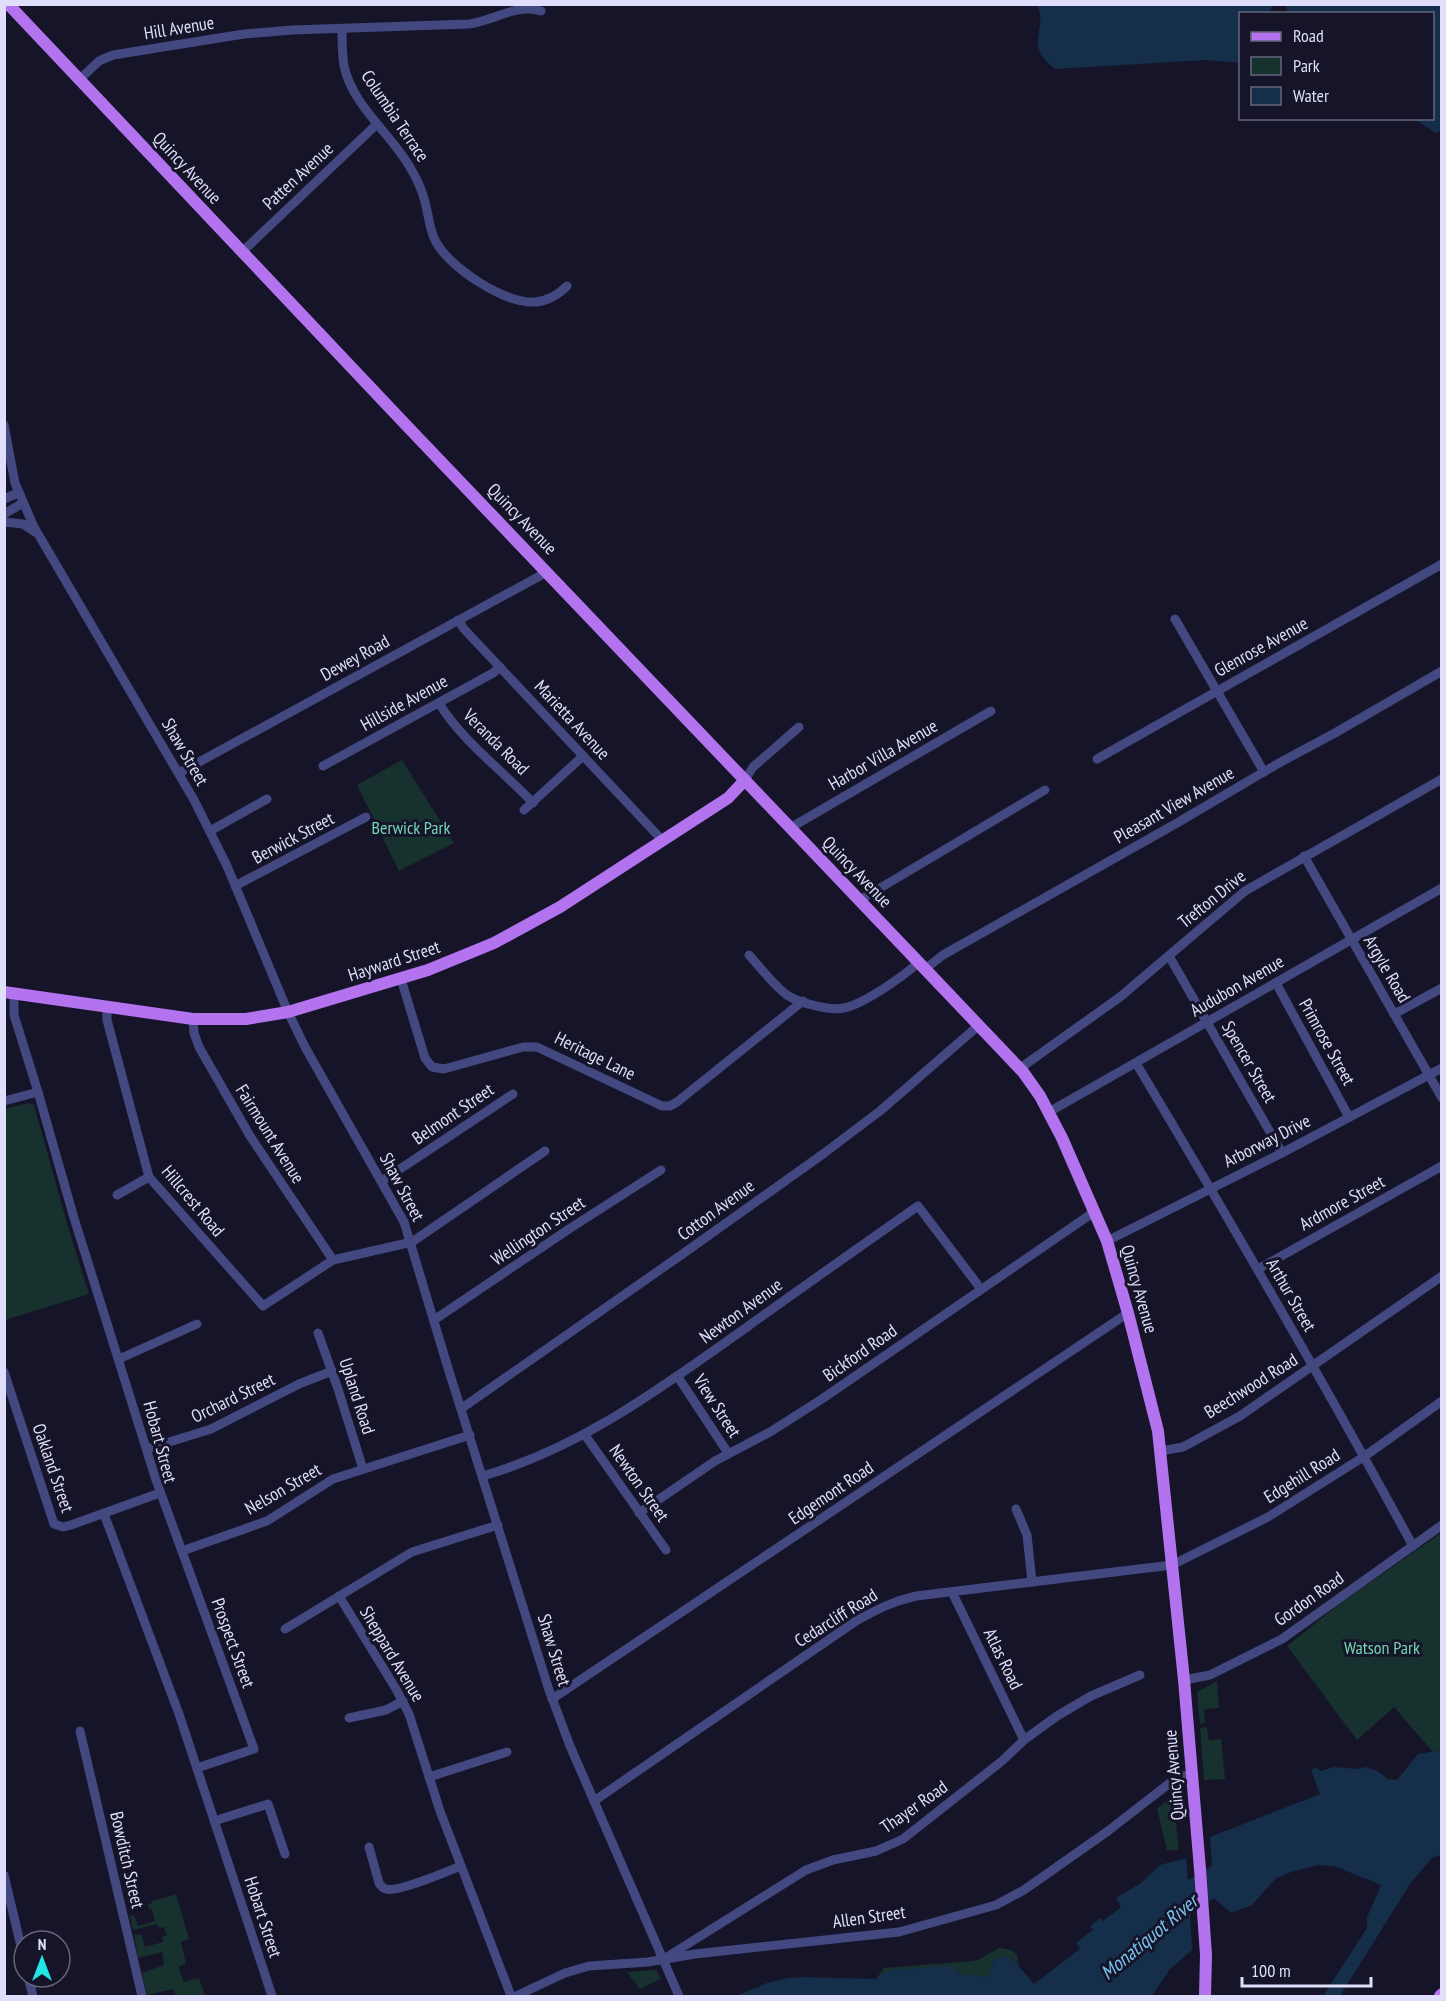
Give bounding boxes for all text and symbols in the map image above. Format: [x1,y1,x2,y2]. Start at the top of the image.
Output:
street label: Hill Avenue [142,11,216,44]
legend [1239,12,1434,120]
text: Road [1293,24,1324,47]
text: Park [1293,54,1320,77]
street label: Columbia Terrace [356,65,435,166]
text: Water [1293,84,1329,107]
street label: Quincy Avenue [148,127,227,209]
street label: Patten Avenue [257,137,338,214]
street label: Quincy Avenue [483,478,562,559]
street label: Glenrose Avenue [1210,611,1312,682]
street label: Dewey Road [316,629,393,686]
street label: Hillside Avenue [356,669,451,736]
street label: Marietta Avenue [530,675,615,764]
street label: Veranda Road [458,703,534,780]
street label: Shaw Street [157,714,214,790]
street label: Harbor Villa Avenue [824,714,941,795]
street label: Pleasant View Avenue [1109,761,1238,848]
street label: Berwick Street [248,806,338,869]
park label: Berwick Park [372,816,450,839]
street label: Quincy Avenue [818,831,897,912]
street label: Trefton Drive [1173,864,1250,933]
street label: Argyle Road [1359,931,1416,1007]
street label: Hayward Street [345,935,443,986]
street label: Audubon Avenue [1186,950,1288,1022]
street label: Primrose Street [1294,994,1361,1089]
street label: Spencer Street [1217,1017,1282,1107]
street label: Heritage Lane [551,1026,639,1085]
street label: Belmont Street [408,1078,498,1149]
street label: Fairmount Avenue [231,1080,310,1188]
street label: Arborway Drive [1219,1109,1314,1172]
street label: Shaw Street [375,1149,430,1225]
street label: Hillcrest Road [157,1160,230,1241]
street label: Ardmore Street [1295,1170,1389,1235]
street label: Cotton Avenue [673,1174,759,1245]
street label: Wellington Street [486,1191,589,1270]
street label: Quincy Avenue [1116,1242,1163,1336]
street label: Arthur Street [1261,1254,1322,1335]
street label: Newton Avenue [695,1273,787,1348]
street label: Bickford Road [818,1319,901,1386]
street label: Beechwood Road [1200,1348,1302,1423]
street label: Upland Road [334,1355,381,1437]
street label: Orchard Street [187,1367,278,1428]
street label: View Street [688,1369,746,1442]
street label: Hobart Street [139,1398,182,1485]
street label: Oakland Street [28,1420,79,1515]
street label: Newton Street [604,1440,674,1526]
street label: Edgehill Road [1259,1443,1344,1508]
street label: Edgemont Road [784,1456,878,1529]
street label: Nelson Street [241,1458,325,1520]
street label: Gordon Road [1270,1566,1348,1631]
street label: Cedarcliff Road [790,1583,881,1652]
street label: Prospect Street [207,1595,260,1691]
street label: Sheppard Avenue [355,1602,430,1706]
street label: Shaw Street [533,1611,576,1689]
street label: Atlas Road [979,1624,1028,1693]
park label: Watson Park [1344,1636,1420,1659]
street label: Quincy Avenue [1158,1729,1189,1821]
street label: Thayer Road [876,1775,952,1838]
street label: Bowditch Street [105,1809,150,1911]
street label: Hobart Street [240,1873,287,1960]
water label: Monatiquot River [1095,1887,1205,1985]
street label: Allen Street [831,1900,907,1933]
north arrow [12,1929,72,1989]
text: N [38,1934,46,1954]
scale bar [1242,1950,1371,1988]
text: 100 m [1251,1959,1291,1982]

